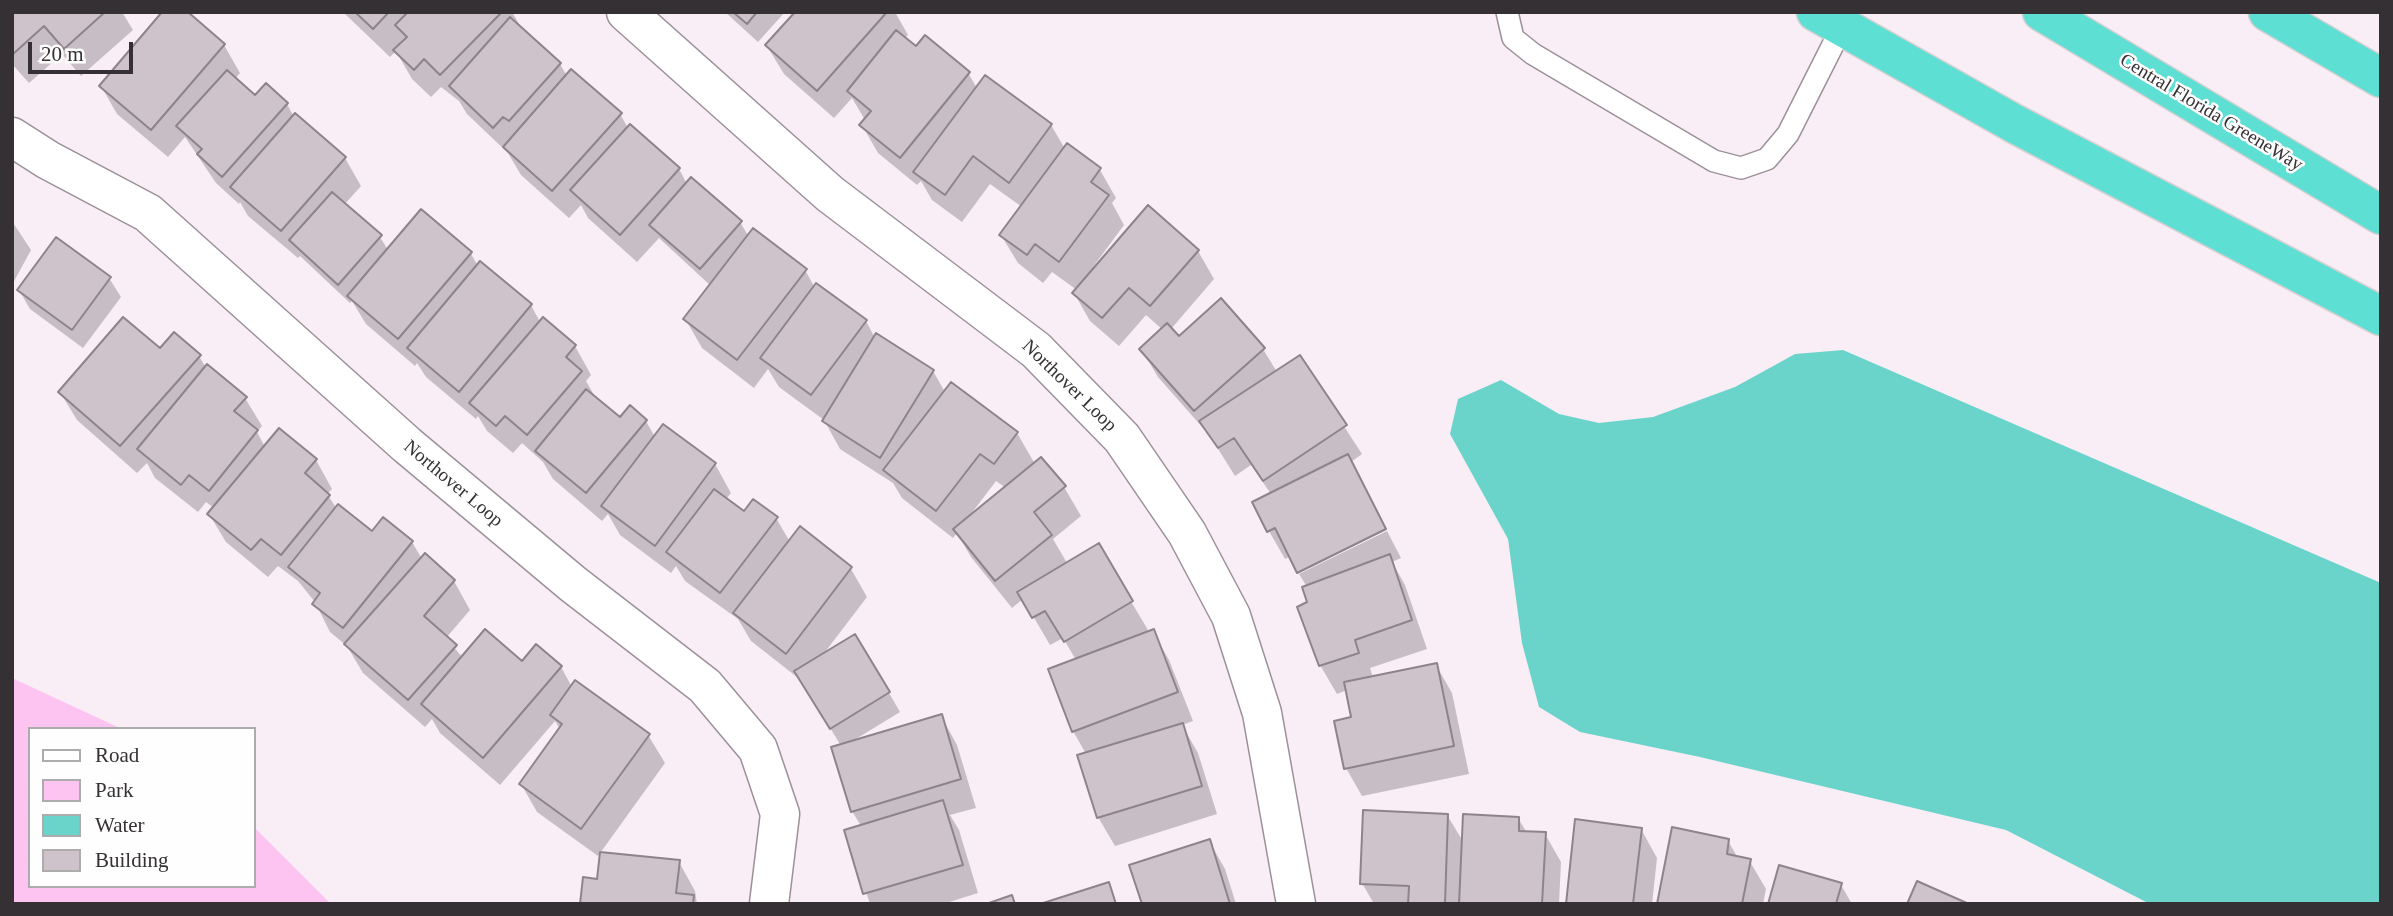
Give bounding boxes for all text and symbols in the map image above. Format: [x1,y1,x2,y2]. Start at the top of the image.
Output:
scale bar [32,28,136,72]
text: 20 m [41,42,84,66]
street label: Central Florida GreeneWay [2115,49,2307,177]
street label: Northover Loop [1017,335,1121,437]
street label: Northover Loop [399,436,507,532]
legend [28,727,256,888]
text: Road [95,743,139,767]
text: Park [95,778,134,802]
text: Water [95,813,145,837]
text: Building [95,848,169,872]

